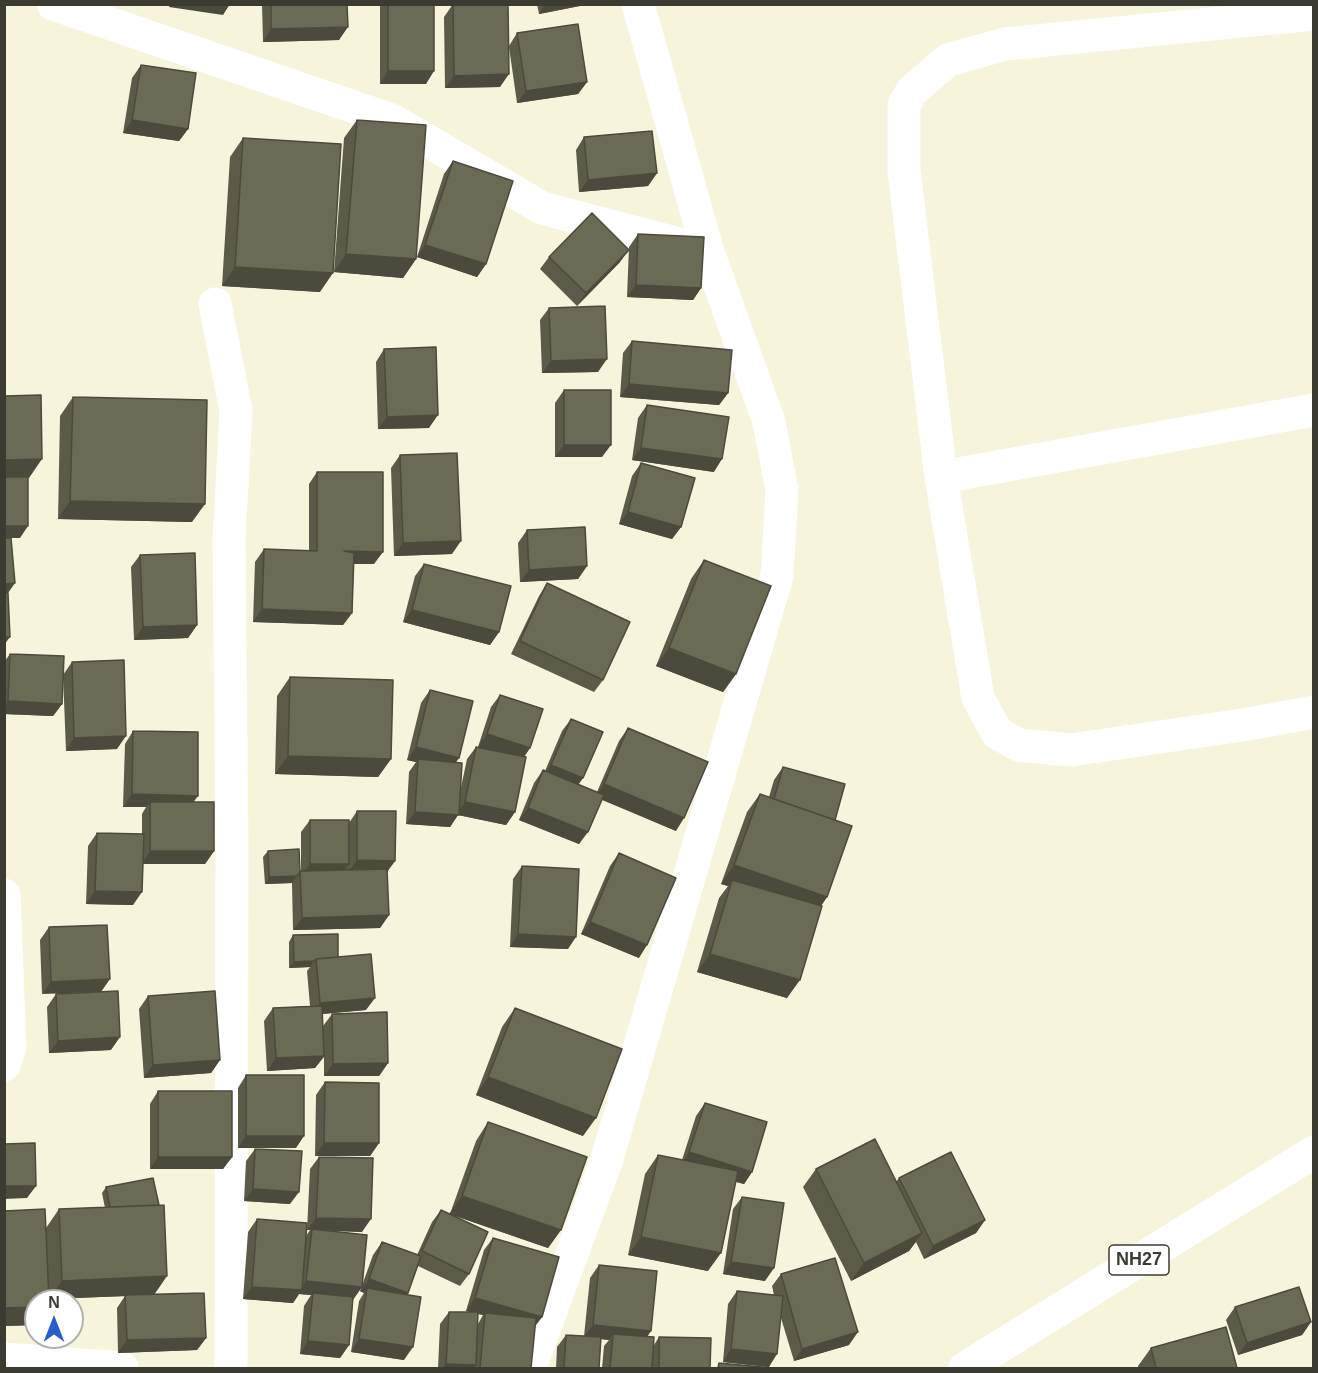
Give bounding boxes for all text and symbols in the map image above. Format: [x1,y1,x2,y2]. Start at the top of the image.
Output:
road number: NH27 [1109,1245,1169,1275]
north arrow [24,1289,84,1349]
text: N [48,1294,60,1311]

